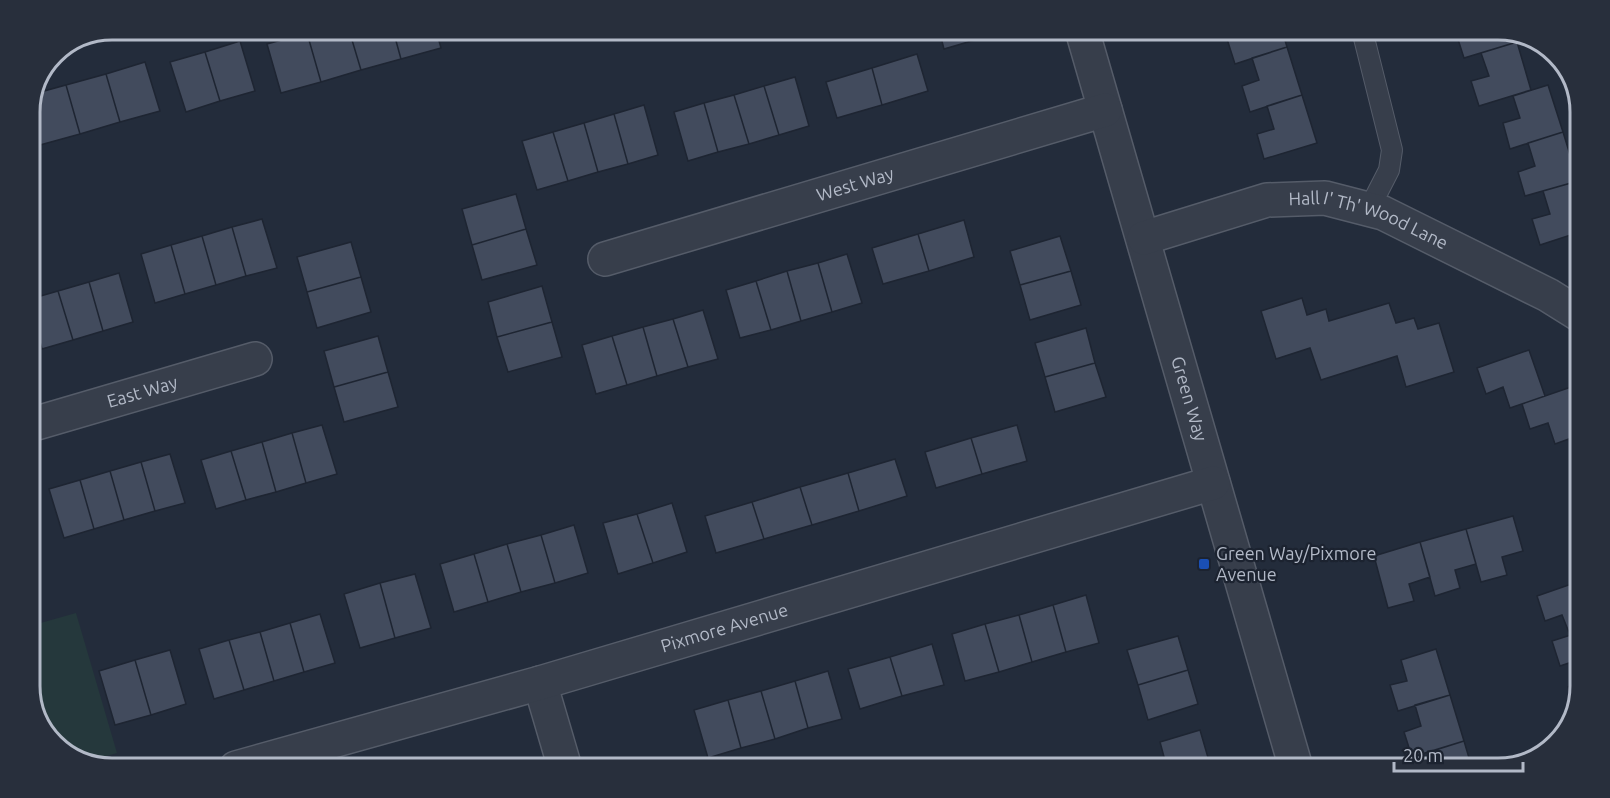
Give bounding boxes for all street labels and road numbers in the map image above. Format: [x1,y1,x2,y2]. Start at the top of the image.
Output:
street label: West Way [814,162,896,204]
street label: Hall I' Th' Wood Lane [1288,187,1452,253]
street label: Green Way [1168,354,1212,444]
street label: East Way [104,371,180,411]
street label: Pixmore Avenue [658,599,790,656]

